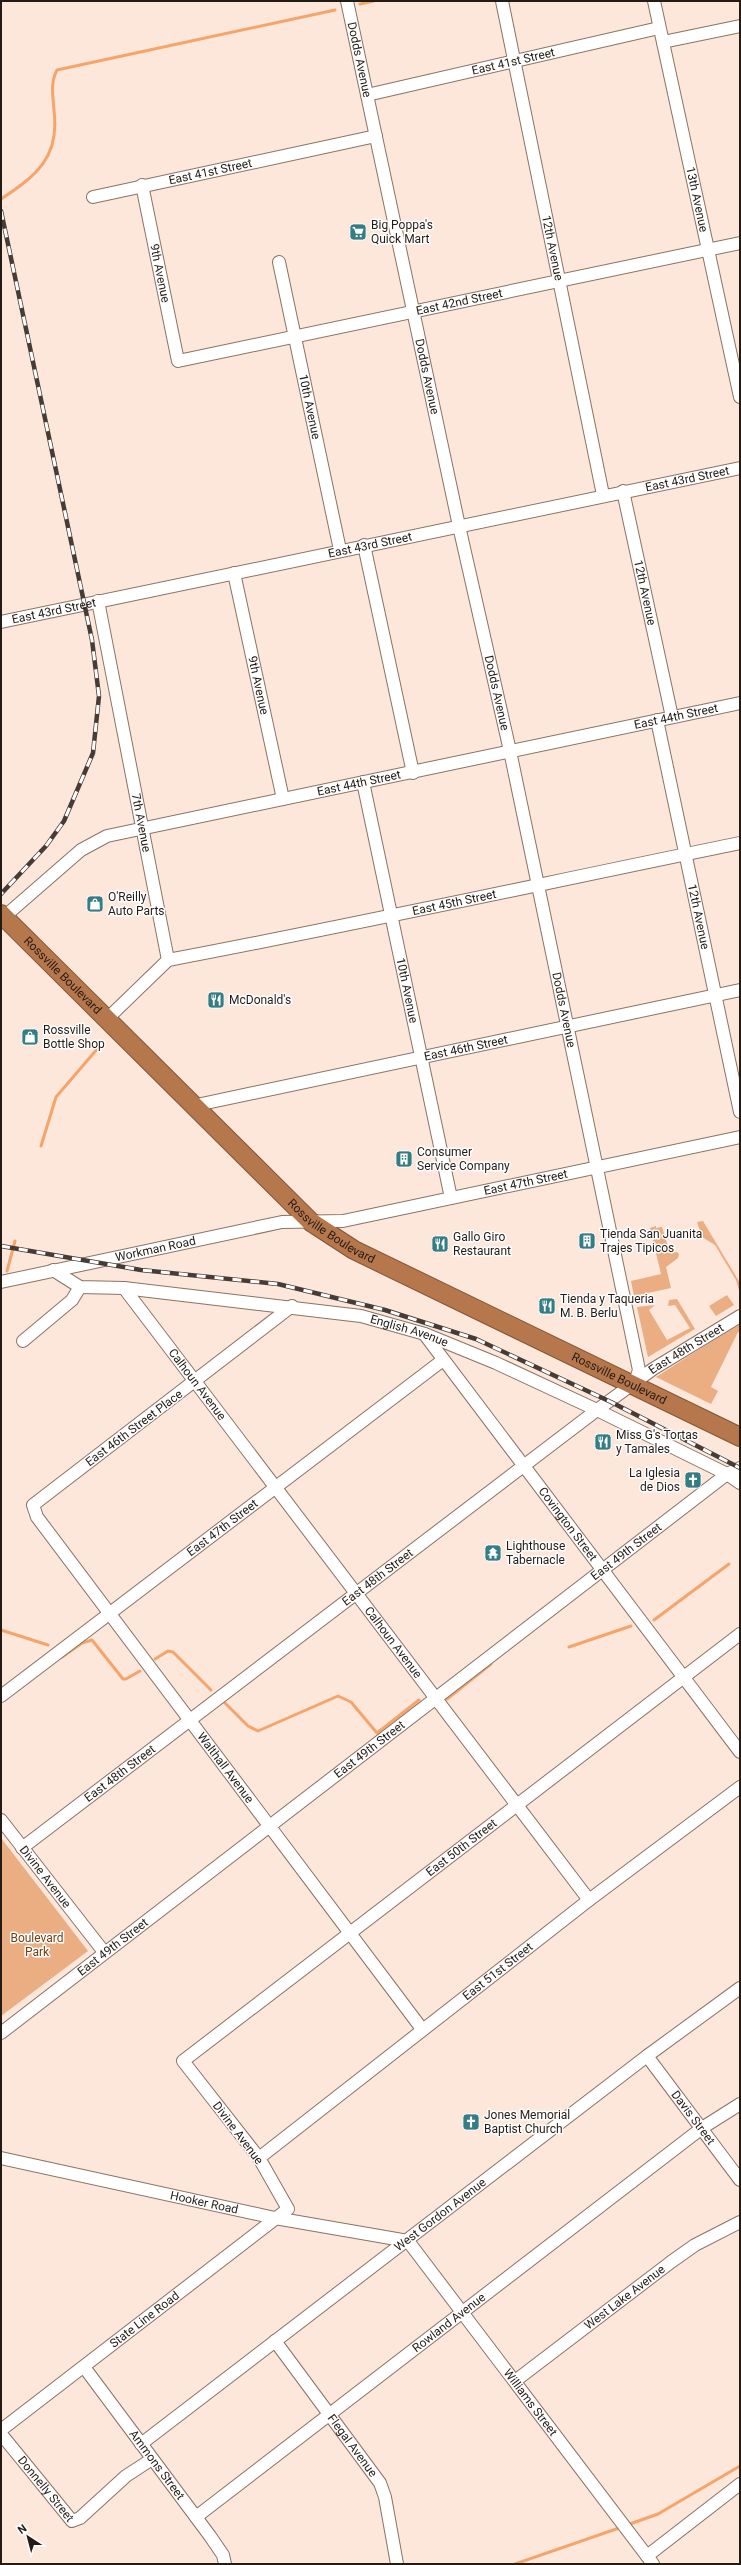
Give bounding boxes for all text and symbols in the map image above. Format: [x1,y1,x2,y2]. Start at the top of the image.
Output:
street label: Dodds Avenue [345,21,374,99]
street label: East 41st Street [470,45,556,78]
street label: East 41st Street [167,156,253,187]
street label: 13th Avenue [683,165,711,233]
street label: 12th Avenue [539,214,566,282]
place label: Big Poppa's Quick Mart [371,218,433,246]
supermarket icon: Big Poppa's Quick Mart [348,222,368,242]
street label: 9th Avenue [147,243,173,304]
street label: East 42nd Street [415,286,504,318]
street label: Dodds Avenue [412,338,442,416]
street label: 10th Avenue [296,373,323,441]
street label: East 43rd Street [644,463,731,495]
street label: East 43rd Street [327,530,413,561]
street label: 12th Avenue [631,559,659,627]
street label: East 43rd Street [11,595,97,627]
street label: Dodds Avenue [482,654,512,732]
street label: 9th Avenue [245,655,272,716]
street label: East 44th Street [633,701,719,732]
street label: East 44th Street [316,767,402,799]
street label: 7th Avenue [129,792,154,853]
street label: 12th Avenue [685,883,712,951]
street label: East 45th Street [411,887,497,918]
place label: O'Reilly Auto Parts [108,890,165,918]
shop icon: O'Reilly Auto Parts [85,894,105,914]
street label: Rossville Boulevard [21,934,104,1017]
street label: 10th Avenue [393,956,421,1024]
street label: Dodds Avenue [549,971,579,1049]
restaurant icon: McDonald's [206,990,226,1010]
place label: McDonald's [229,993,291,1007]
place label: Rossville Bottle Shop [43,1023,105,1051]
shop icon: Rossville Bottle Shop [20,1027,40,1047]
street label: East 46th Street [423,1032,509,1064]
place label: Consumer Service Company [417,1145,510,1173]
building icon: Consumer Service Company [394,1149,414,1169]
street label: East 47th Street [482,1167,569,1198]
street label: Rossville Boulevard [285,1196,377,1266]
place label: Tienda San Juanita Trajes Tipicos [600,1227,702,1255]
place label: Gallo Giro Restaurant [453,1230,511,1258]
building icon: Tienda San Juanita Trajes Tipicos [577,1231,597,1251]
street label: Workman Road [114,1234,197,1264]
restaurant icon: Gallo Giro Restaurant [430,1234,450,1254]
place label: Tienda y Taqueria M. B. Berlu [560,1292,654,1320]
restaurant icon: Tienda y Taqueria M. B. Berlu [537,1296,557,1316]
street label: English Avenue [369,1312,450,1350]
street label: East 48th Street [646,1321,726,1377]
street label: Calhoun Avenue [166,1346,229,1423]
street label: Rossville Boulevard [569,1350,669,1407]
street label: East 46th Street Place [83,1387,185,1469]
place label: Miss G's Tortas y Tamales [616,1428,698,1456]
restaurant icon: Miss G's Tortas y Tamales [593,1432,613,1452]
place label: La Iglesia de Dios [629,1466,680,1494]
church icon: La Iglesia de Dios [683,1470,703,1490]
street label: Covington Street [536,1485,600,1564]
street label: East 47th Street [184,1496,261,1559]
street label: East 49th Street [588,1520,664,1583]
place label: Lighthouse Tabernacle [506,1539,565,1567]
temple icon: Lighthouse Tabernacle [483,1543,503,1563]
street label: East 48th Street [339,1546,416,1609]
street label: Calhoun Avenue [362,1604,425,1681]
street label: East 49th Street [331,1718,408,1781]
street label: Walthall Avenue [194,1730,257,1806]
street label: East 48th Street [82,1742,158,1805]
street label: East 50th Street [423,1816,500,1879]
street label: Divine Avenue [17,1843,74,1911]
street label: East 49th Street [75,1915,151,1979]
park label: Boulevard Park [10,1931,64,1959]
street label: East 51st Street [460,1940,535,2003]
street label: Davis Street [668,2088,718,2147]
street label: Divine Avenue [210,2099,266,2167]
place label: Jones Memorial Baptist Church [484,2108,570,2136]
church icon: Jones Memorial Baptist Church [461,2112,481,2132]
street label: West Gordon Avenue [392,2175,489,2254]
street label: Hooker Road [169,2188,239,2217]
street label: West Lake Avenue [582,2262,668,2332]
street label: State Line Road [107,2288,182,2351]
street label: Rowland Avenue [410,2290,488,2355]
street label: Williams Street [501,2366,560,2439]
street label: Flegal Avenue [325,2411,380,2480]
street label: Ammons Street [126,2427,187,2502]
street label: Donnelly Street [15,2453,77,2525]
north arrow [8,2517,48,2557]
text: N [15,2522,30,2537]

